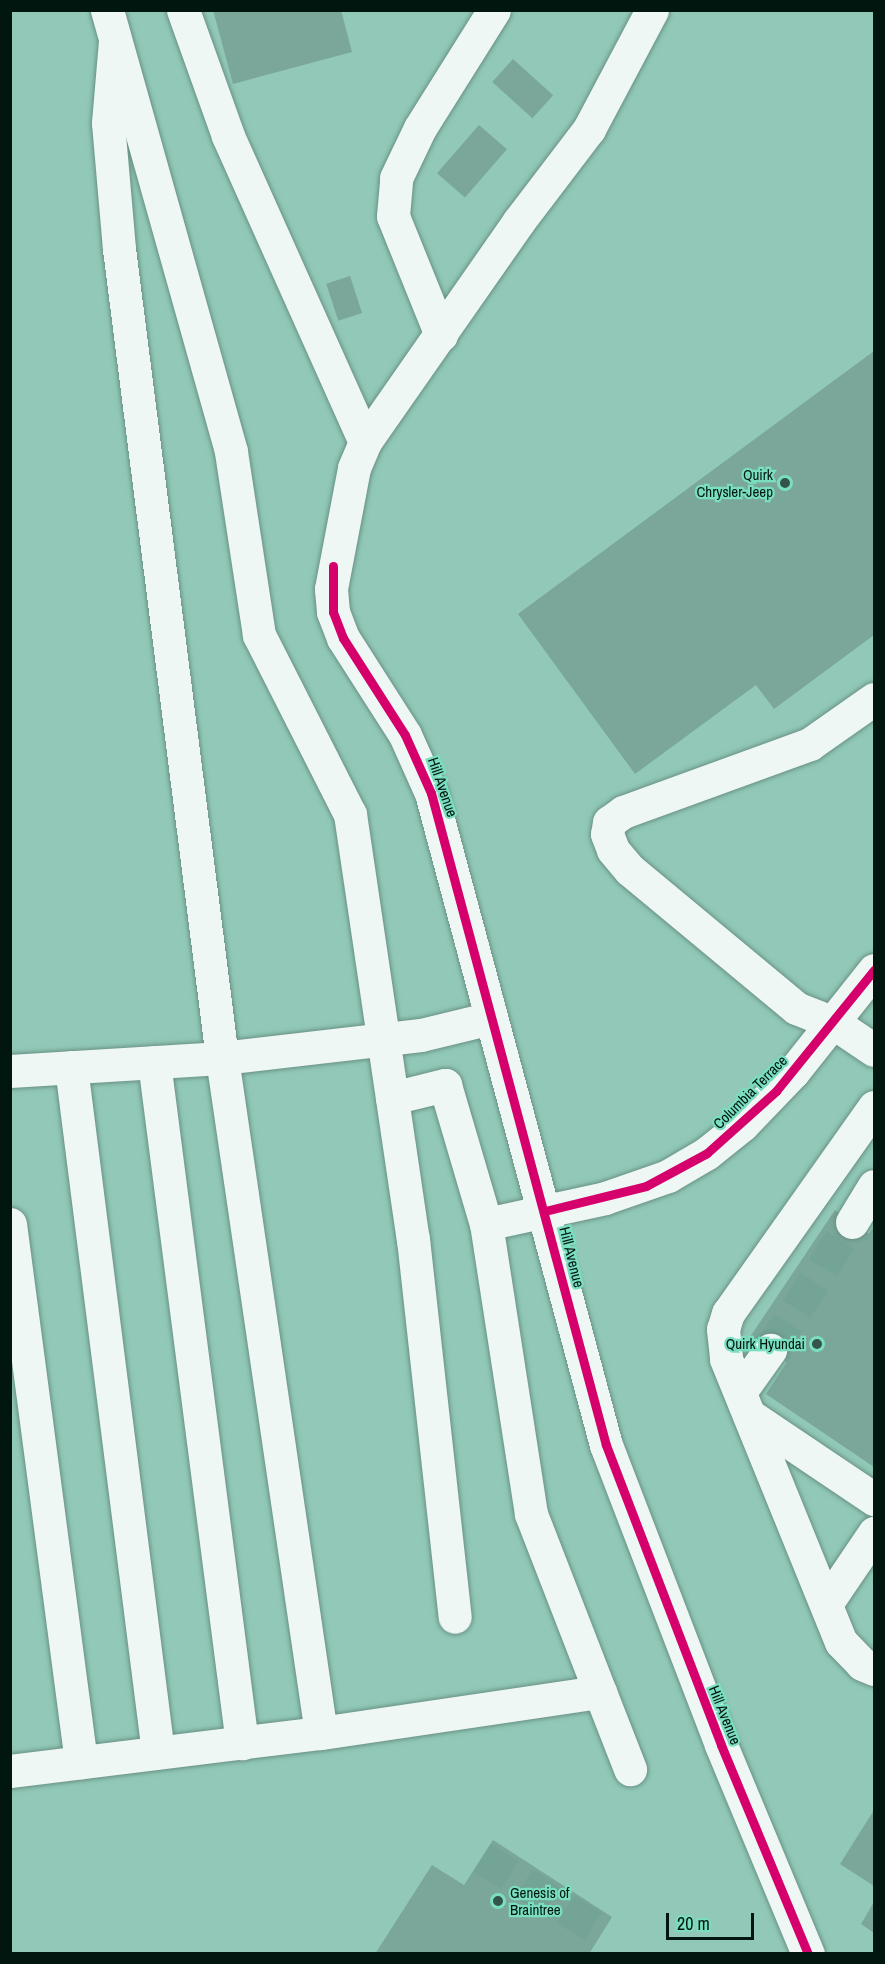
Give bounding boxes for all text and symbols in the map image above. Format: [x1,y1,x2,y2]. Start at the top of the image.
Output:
place label: Quirk Chrysler-Jeep [696,465,773,500]
marker: Quirk Chrysler-Jeep [778,476,792,490]
street label: Hill Avenue [424,754,462,820]
street label: Columbia Terrace [709,1051,791,1133]
street label: Hill Avenue [556,1224,588,1290]
place label: Quirk Hyundai [726,1335,805,1353]
marker: Quirk Hyundai [810,1337,824,1351]
street label: Hill Avenue [705,1683,745,1747]
place label: Genesis of Braintree [510,1883,569,1918]
marker: Genesis of Braintree [491,1894,505,1908]
scale bar [669,1901,758,1939]
text: 20 m [677,1911,710,1936]

